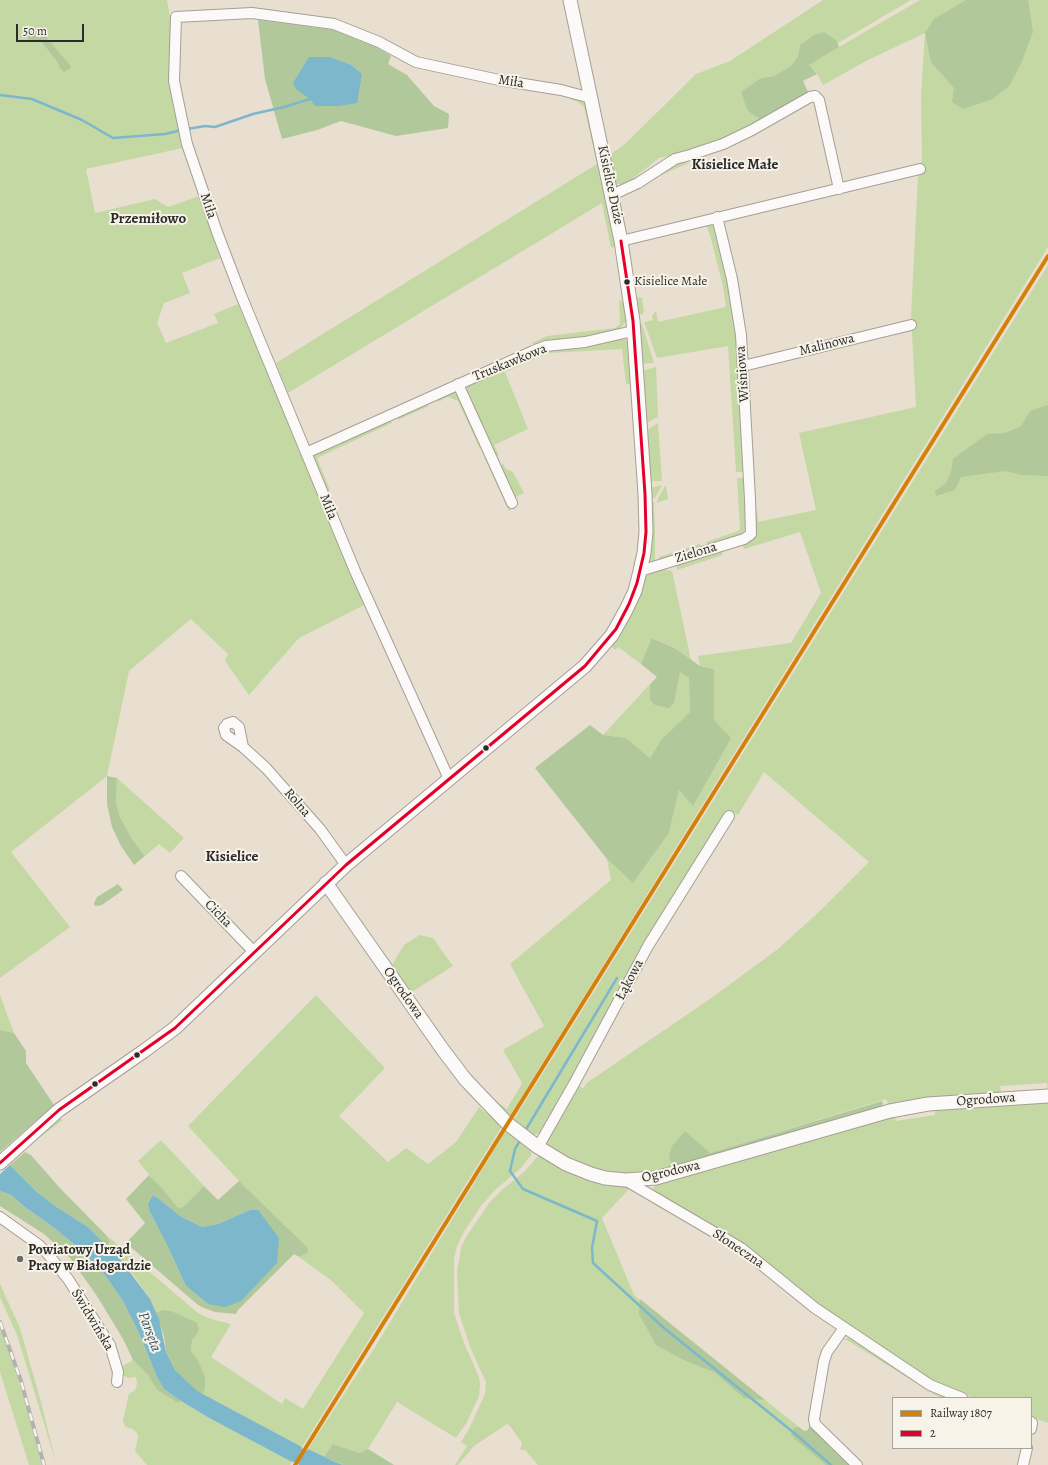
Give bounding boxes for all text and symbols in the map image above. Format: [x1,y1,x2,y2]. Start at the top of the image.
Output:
scale bar [18,16,86,42]
text: 50 m [23,23,47,39]
street label: Miła [497,72,525,92]
street label: Kisielice Duże [593,144,627,226]
district label: Kisielice Małe [692,156,778,174]
street label: Miła [196,191,220,221]
district label: Przemiłowo [110,210,186,228]
place label: Kisielice Małe [634,274,707,290]
marker: Kisielice Małe [622,277,632,287]
street label: Malinowa [798,330,856,360]
street label: Truskawkowa [471,341,549,385]
street label: Wiśniowa [733,345,753,403]
street label: Miła [315,492,341,522]
street label: Zielona [673,539,719,567]
unlabelled marker [481,743,491,753]
street label: Rolna [280,785,314,821]
district label: Kisielice [205,848,259,866]
street label: Cicha [201,897,235,931]
street label: Łąkowa [612,957,648,1003]
street label: Ogrodowa [379,964,427,1022]
unlabelled marker [132,1050,142,1060]
unlabelled marker [90,1079,100,1089]
street label: Ogrodowa [956,1090,1016,1110]
street label: Ogrodowa [640,1157,702,1187]
street label: Słoneczna [709,1226,767,1272]
place label: Powiatowy Urząd Pracy w Białogardzie [28,1243,151,1276]
marker: Powiatowy Urząd Pracy w Białogardzie [15,1254,25,1264]
street label: Świdwińska [67,1286,117,1354]
water label: Parsęta [134,1310,164,1354]
legend [892,1397,1032,1449]
text: Railway 1807 [930,1405,992,1421]
text: 2 [930,1425,936,1441]

